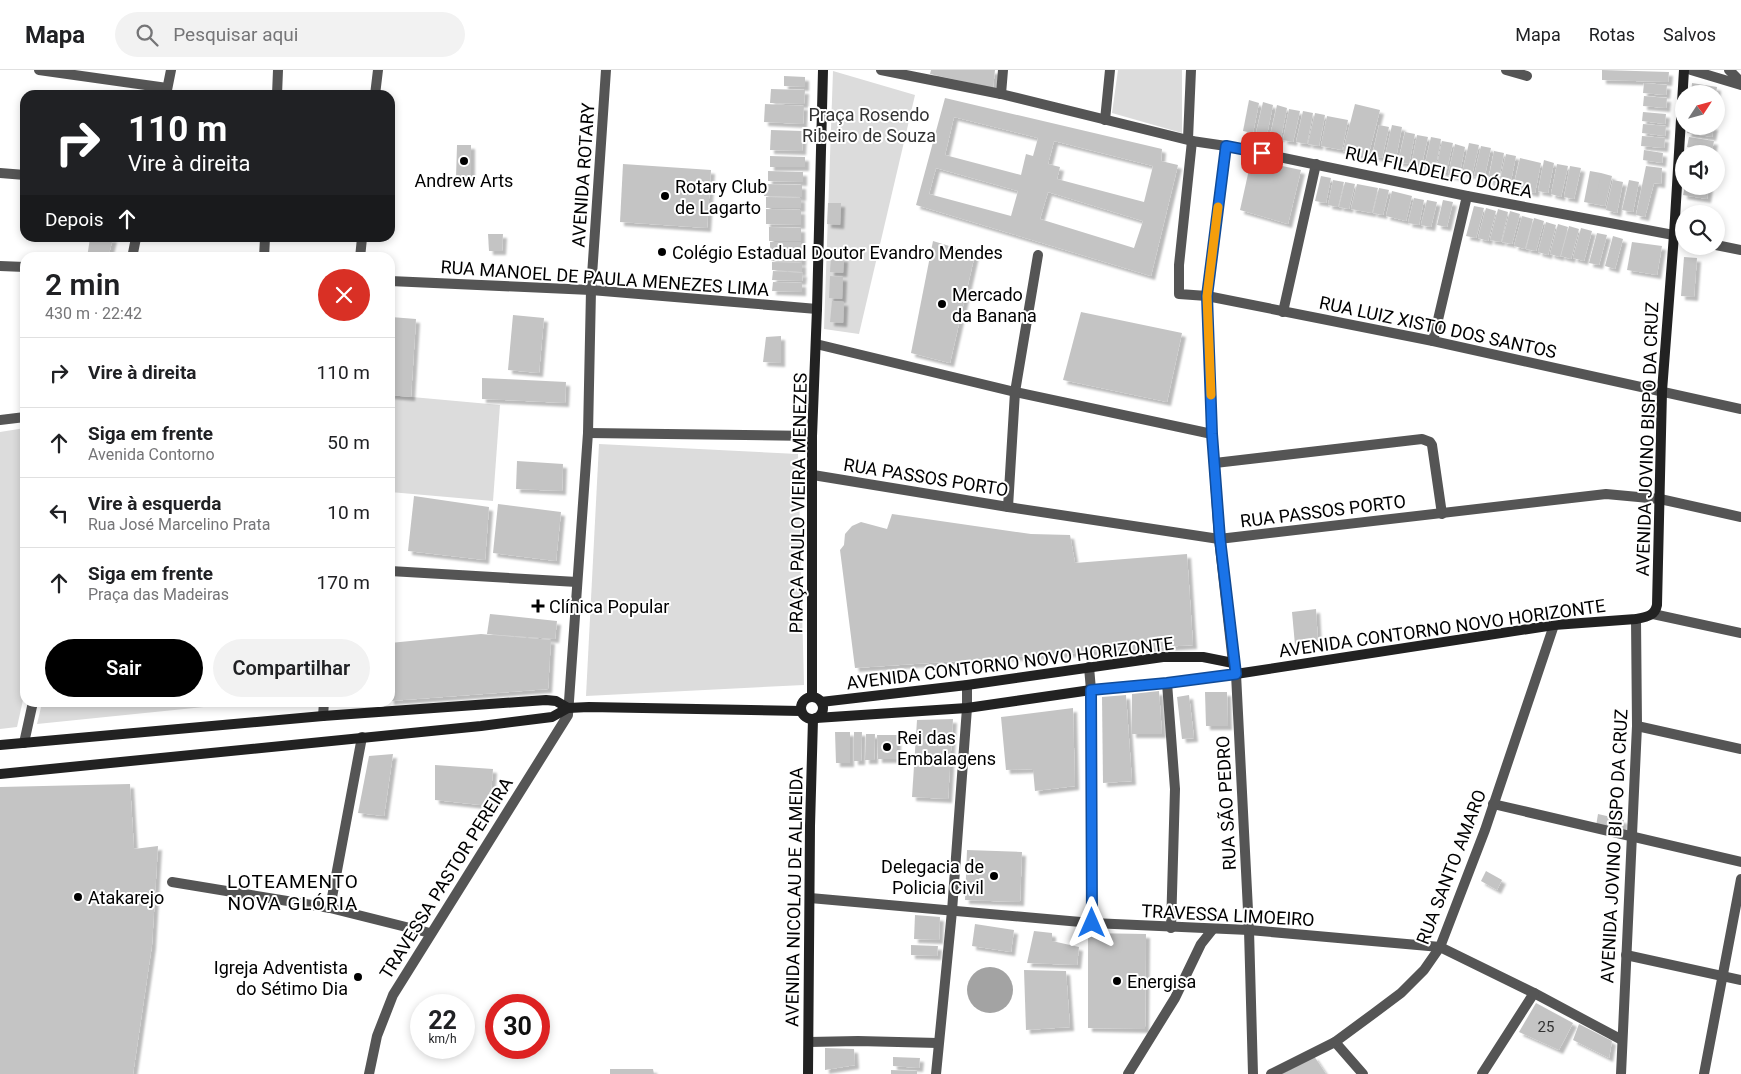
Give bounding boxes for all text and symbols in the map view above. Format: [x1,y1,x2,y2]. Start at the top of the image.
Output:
search box [115,12,465,57]
text: Mapa [25,21,85,49]
icon: search [133,21,161,49]
text: Pesquisar aqui [173,23,298,46]
text: Mapa [1515,24,1561,45]
text: Rotas [1589,24,1635,45]
text: Salvos [1663,24,1716,45]
north arrow [1675,85,1725,135]
map controls [1675,85,1725,255]
street label: AVENIDA ROTARY [567,102,599,248]
park label: Praça Rosendo Ribeiro de Souza [802,104,936,146]
text: 110 m [128,109,227,150]
icon: right [45,110,110,175]
pin [1241,132,1283,174]
icon: arrive [1248,139,1276,167]
street label: RUA FILADELFO DÓREA [1343,142,1535,202]
button: sound [1675,145,1725,195]
text: Vire à direita [128,151,250,176]
marker: Andrew Arts [458,155,470,167]
place label: Andrew Arts [415,170,513,191]
place label: Rotary Club de Lagarto [675,176,767,218]
marker: Rotary Club de Lagarto [659,190,671,202]
icon: ahead [113,205,141,233]
button: search [1675,205,1725,255]
text: Depois [45,208,103,231]
place label: Colégio Estadual Doutor Evandro Mendes [672,242,1003,263]
marker: Colégio Estadual Doutor Evandro Mendes [656,246,668,258]
street label: RUA MANOEL DE PAULA MENEZES LIMA [440,256,770,300]
text: 2 min [45,267,120,302]
button: close [318,269,370,321]
place label: Mercado da Banana [952,284,1037,326]
street label: RUA LUIZ XISTO DOS SANTOS [1317,292,1559,362]
marker: Mercado da Banana [936,298,948,310]
street label: AVENIDA JOVINO BISPO DA CRUZ [1632,301,1662,577]
text: 430 m · 22:42 [45,304,142,323]
icon: right [45,359,73,387]
text: Vire à direita [88,361,197,384]
text: 110 m [317,361,370,384]
street label: PRAÇA PAULO VIEIRA MENEZES [785,372,811,634]
text: Siga em frente [88,422,213,445]
icon: ahead [45,429,73,457]
text: 50 m [327,431,370,454]
text: Avenida Contorno [88,445,215,464]
street label: RUA PASSOS PORTO [842,454,1010,500]
street label: RUA PASSOS PORTO [1239,490,1407,532]
text: Vire à esquerda [88,492,221,515]
icon: left [45,499,73,527]
text: 10 m [327,501,370,524]
text: Rua José Marcelino Prata [88,515,270,534]
text: Siga em frente [88,562,213,585]
icon: ahead [45,569,73,597]
text: 170 m [317,571,370,594]
text: Praça das Madeiras [88,585,229,604]
street label: AVENIDA CONTORNO NOVO HORIZONTE [1277,595,1607,661]
place label: Clínica Popular [549,596,669,617]
marker: Clínica Popular [531,599,545,613]
street label: AVENIDA CONTORNO NOVO HORIZONTE [845,632,1175,694]
button: Sair [45,639,203,697]
button: Compartilhar [213,639,370,697]
street label: AVENIDA JOVINO BISPO DA CRUZ [1596,708,1632,984]
place label: Rei das Embalagens [897,727,996,769]
street label: RUA SÃO PEDRO [1212,735,1240,871]
marker: Rei das Embalagens [881,741,893,753]
street label: AVENIDA NICOLAU DE ALMEIDA [781,767,807,1027]
street label: TRAVESSA PASTOR PEREIRA [375,773,517,983]
street label: RUA SANTO AMARO [1412,787,1490,947]
place label: Delegacia de Policia Civil [881,856,984,898]
district label: LOTEAMENTO NOVA GLÓRIA [227,870,359,915]
marker: Delegacia de Policia Civil [988,870,1000,882]
place label: Atakarejo [88,887,164,908]
marker: Atakarejo [72,891,84,903]
position arrow [1065,896,1117,948]
street label: TRAVESSA LIMOEIRO [1141,900,1315,930]
place label: Igreja Adventista do Sétimo Dia [214,957,348,999]
marker: Igreja Adventista do Sétimo Dia [352,971,364,983]
place label: Energisa [1127,971,1196,992]
marker: Energisa [1111,975,1123,987]
speed limit sign: 30 [485,994,550,1059]
text: 22 [428,1006,457,1035]
house number: 25 [1538,1018,1554,1036]
text: km/h [428,1032,457,1046]

